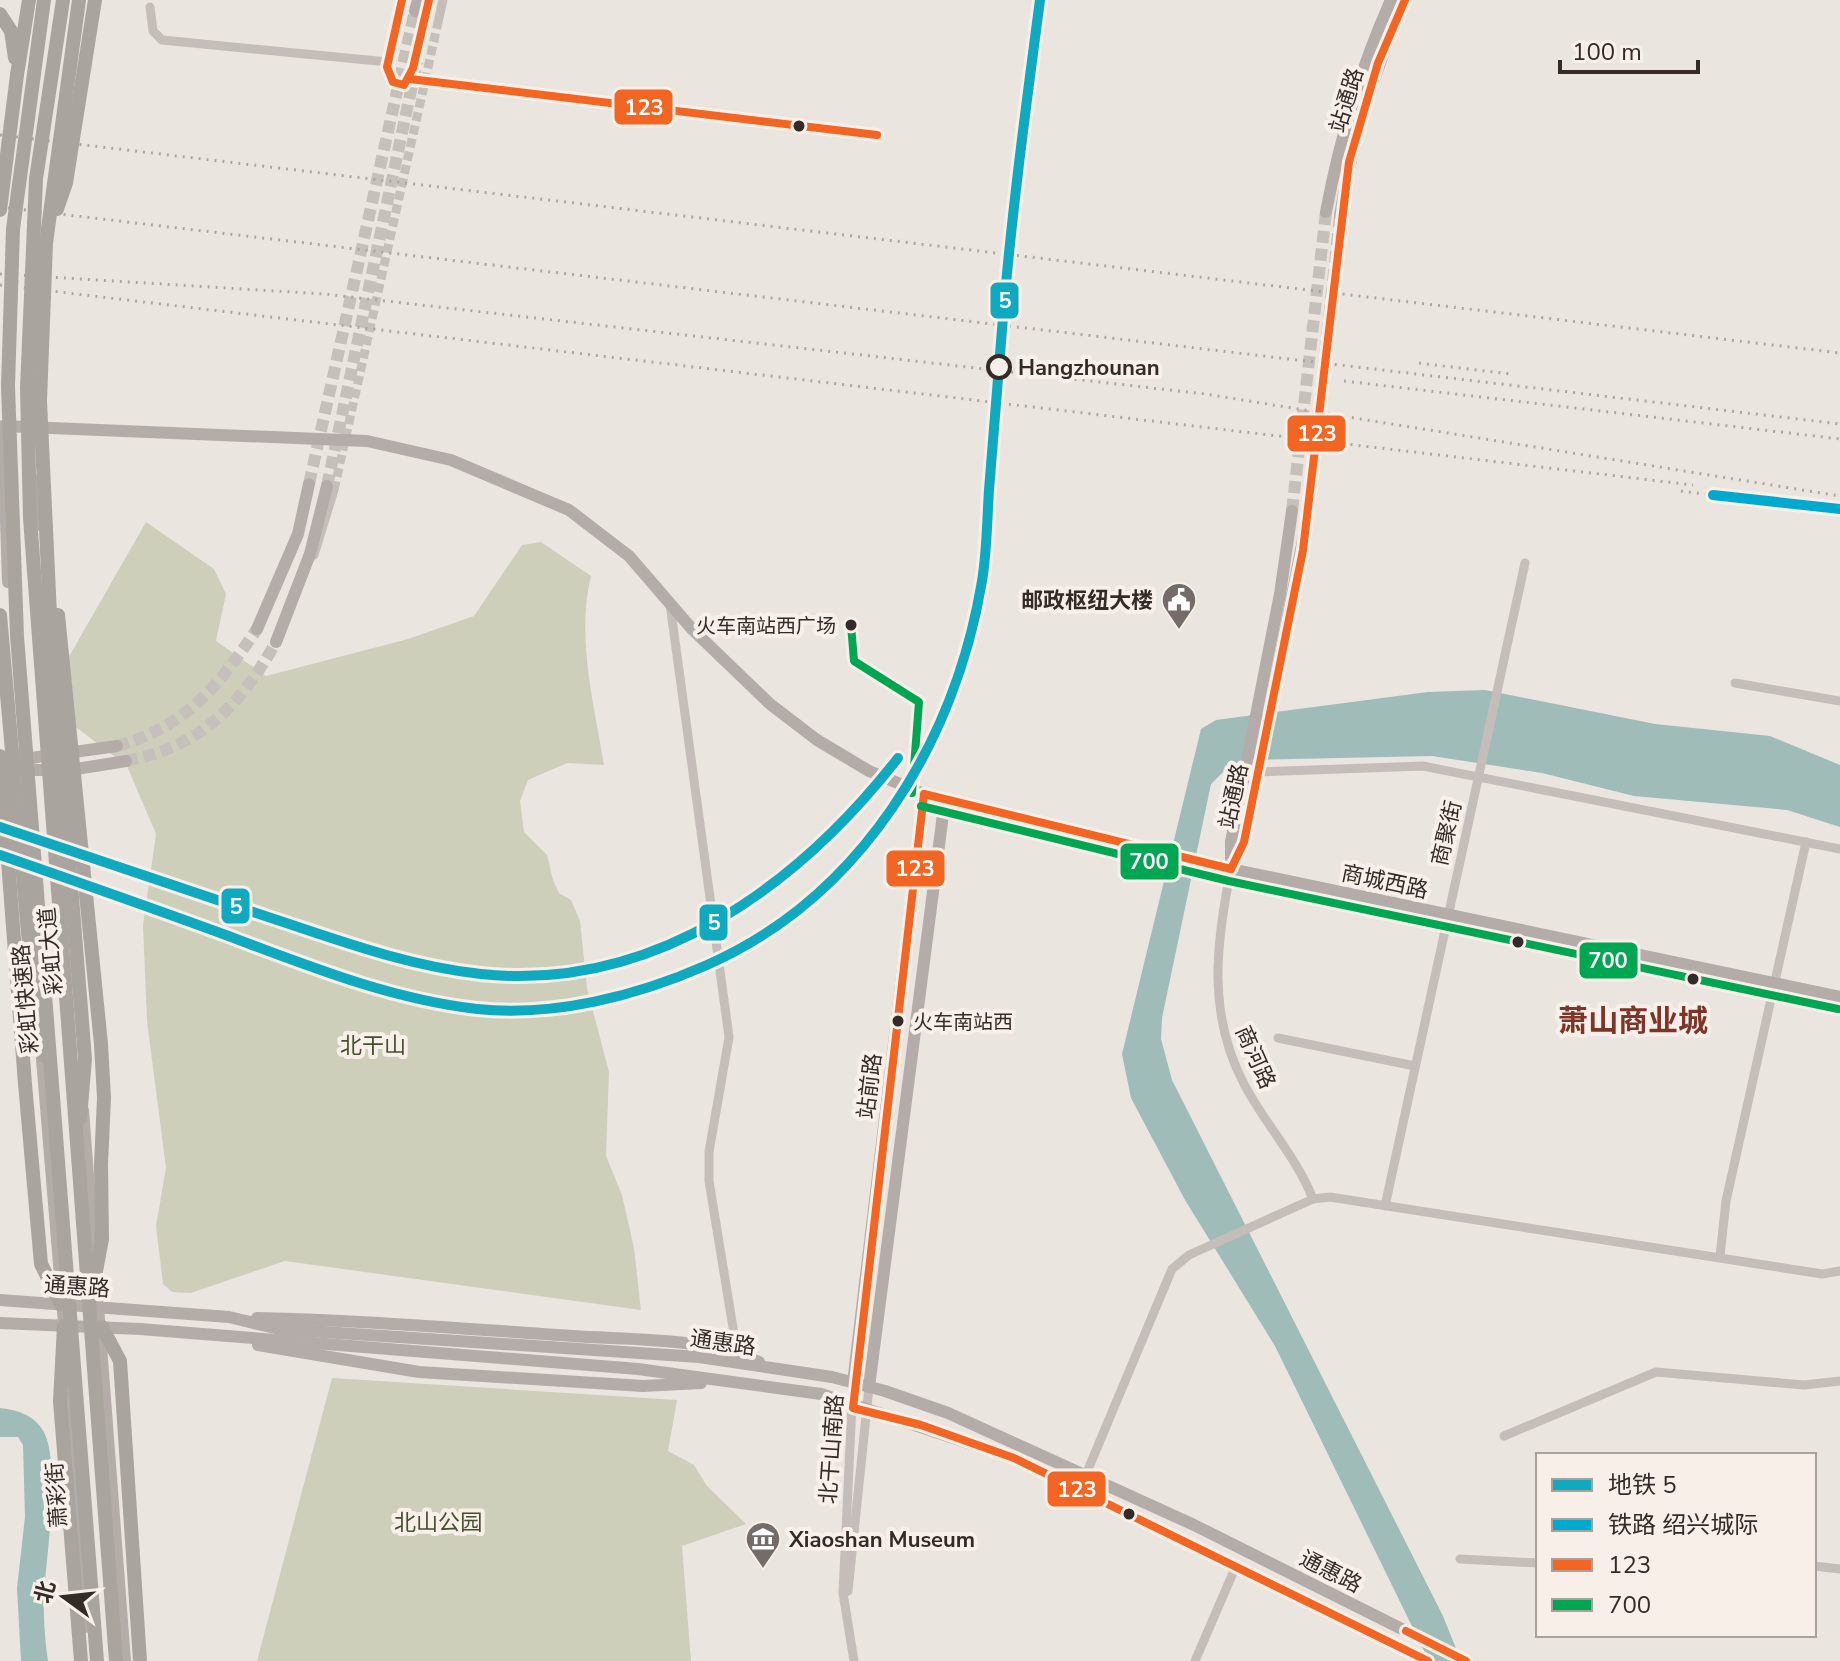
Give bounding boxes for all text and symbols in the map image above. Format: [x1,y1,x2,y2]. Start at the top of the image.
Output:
scale bar [1560,24,1698,74]
text: 100 m [1572,36,1642,68]
street label: 站通路 [1323,64,1371,136]
line badge: 123 [613,88,674,126]
text: 123 [624,93,664,123]
unlabelled marker [791,118,807,134]
line badge: 5 [989,281,1020,320]
text: 5 [998,286,1012,316]
place label: Hangzhounan [1018,353,1160,383]
marker: Hangzhounan [987,355,1011,379]
line badge: 123 [1286,414,1347,453]
text: 123 [1297,419,1337,449]
public building icon: 邮政枢纽大楼 [1160,581,1198,631]
place label: 邮政枢纽大楼 [1021,586,1153,616]
place label: 火车南站西广场 [696,613,836,640]
marker: 火车南站西广场 [843,617,859,633]
street label: 站通路 [1212,761,1256,832]
street label: 商聚街 [1425,798,1469,869]
line badge: 700 [1119,842,1180,881]
text: 700 [1129,847,1169,877]
line badge: 123 [885,849,946,888]
text: 123 [895,854,935,884]
street label: 商城西路 [1339,858,1431,906]
line badge: 5 [220,887,251,925]
text: 5 [229,892,243,922]
line badge: 5 [698,903,729,942]
street label: 彩虹大道 [32,906,70,996]
text: 5 [707,908,721,938]
unlabelled marker [1510,934,1526,950]
line badge: 700 [1578,941,1639,980]
street label: 彩虹快速路 [6,943,46,1055]
text: 700 [1588,946,1628,976]
unlabelled marker [1685,971,1701,987]
district label: 萧山商业城 [1558,1001,1708,1042]
place label: 火车南站西 [913,1009,1013,1036]
marker: 火车南站西 [890,1013,906,1029]
street label: 商河路 [1228,1021,1282,1094]
park label: 北干山 [340,1031,406,1061]
street label: 站前路 [851,1052,889,1121]
street label: 通惠路 [43,1270,111,1304]
street label: 通惠路 [688,1324,758,1362]
street label: 北干山南路 [813,1393,851,1505]
legend [1536,1453,1816,1637]
street label: 萧彩街 [40,1461,74,1529]
text: 地铁 5 [1608,1469,1677,1501]
line badge: 123 [1046,1470,1107,1508]
text: 123 [1057,1475,1097,1505]
unlabelled marker [1121,1506,1137,1522]
park label: 北山公园 [394,1508,482,1538]
text: 铁路 绍兴城际 [1608,1509,1758,1541]
museum icon: Xiaoshan Museum [744,1520,782,1570]
place label: Xiaoshan Museum [788,1525,975,1555]
street label: 通惠路 [1294,1544,1367,1600]
text: 123 [1608,1549,1651,1581]
north arrow [24,1557,104,1637]
text: 北 [28,1578,63,1607]
text: 700 [1608,1589,1651,1621]

